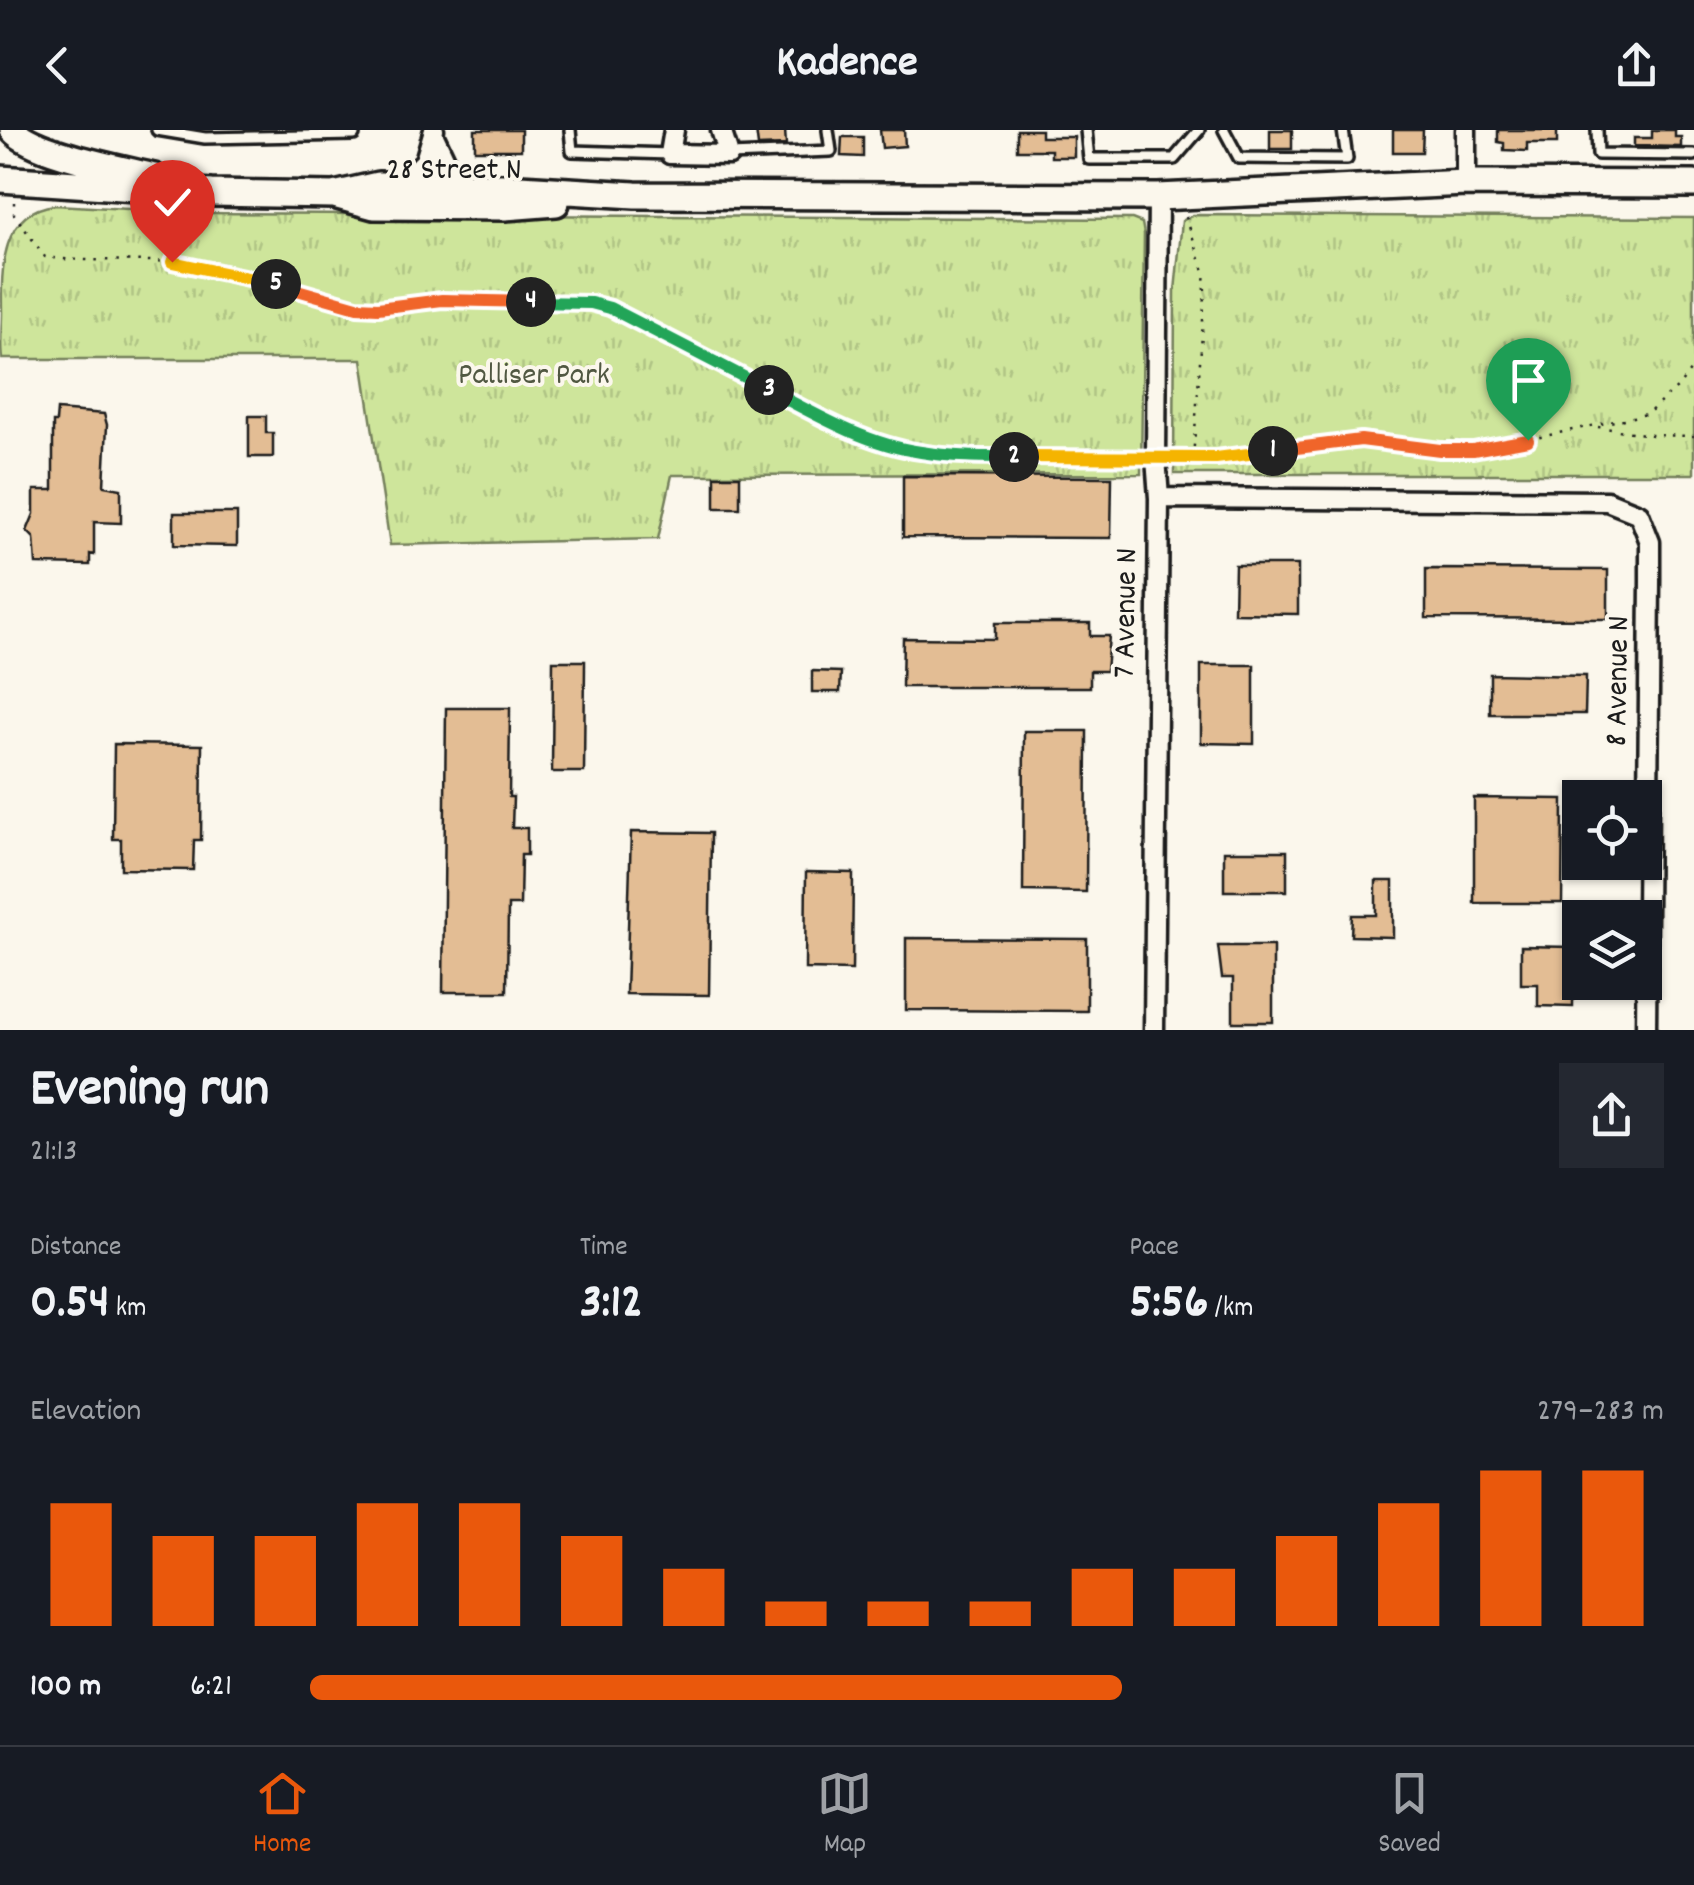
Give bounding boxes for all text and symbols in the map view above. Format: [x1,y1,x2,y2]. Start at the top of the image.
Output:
text: Kadence [776,33,918,97]
icon: back [30,38,85,93]
icon: share [1609,38,1664,93]
street label: 28 Street N [386,149,522,195]
pin [130,160,215,263]
icon: check [145,175,200,230]
pin: 5 [251,259,301,309]
text: 5 [270,264,282,304]
pin: 4 [506,277,556,327]
text: 4 [525,282,537,322]
pin [1486,338,1571,441]
icon: arrive [1501,353,1556,408]
park label: Palliser Park [458,354,610,400]
pin: 3 [744,365,794,415]
text: 3 [763,370,775,410]
pin: 1 [1248,426,1298,476]
text: 1 [1270,431,1276,471]
pin: 2 [989,432,1039,482]
text: 2 [1008,437,1020,477]
street label: 7 Avenue N [1104,547,1152,679]
street label: 8 Avenue N [1596,615,1644,747]
map controls [1562,780,1662,1000]
button: locate [1562,780,1662,880]
button: layers [1562,900,1662,1000]
text: Evening run [30,1053,269,1132]
button: share [1559,1063,1664,1168]
text: 21:13 [30,1130,78,1176]
text: Distance [30,1229,121,1269]
text: Time [580,1229,628,1269]
text: Pace [1129,1229,1179,1269]
text: 0.54 [30,1269,109,1341]
text: 3:12 [580,1269,643,1341]
text: 5:56 [1129,1269,1208,1341]
text: km [109,1290,147,1330]
text: /km [1208,1290,1254,1330]
text: Elevation [30,1390,141,1436]
text: 279–283 m [1537,1390,1664,1436]
text: 100 m [30,1665,101,1711]
text: 6:21 [190,1665,232,1711]
tab: Home [253,1766,311,1866]
tab: Map [817,1766,872,1866]
tab: Saved [1378,1766,1441,1866]

